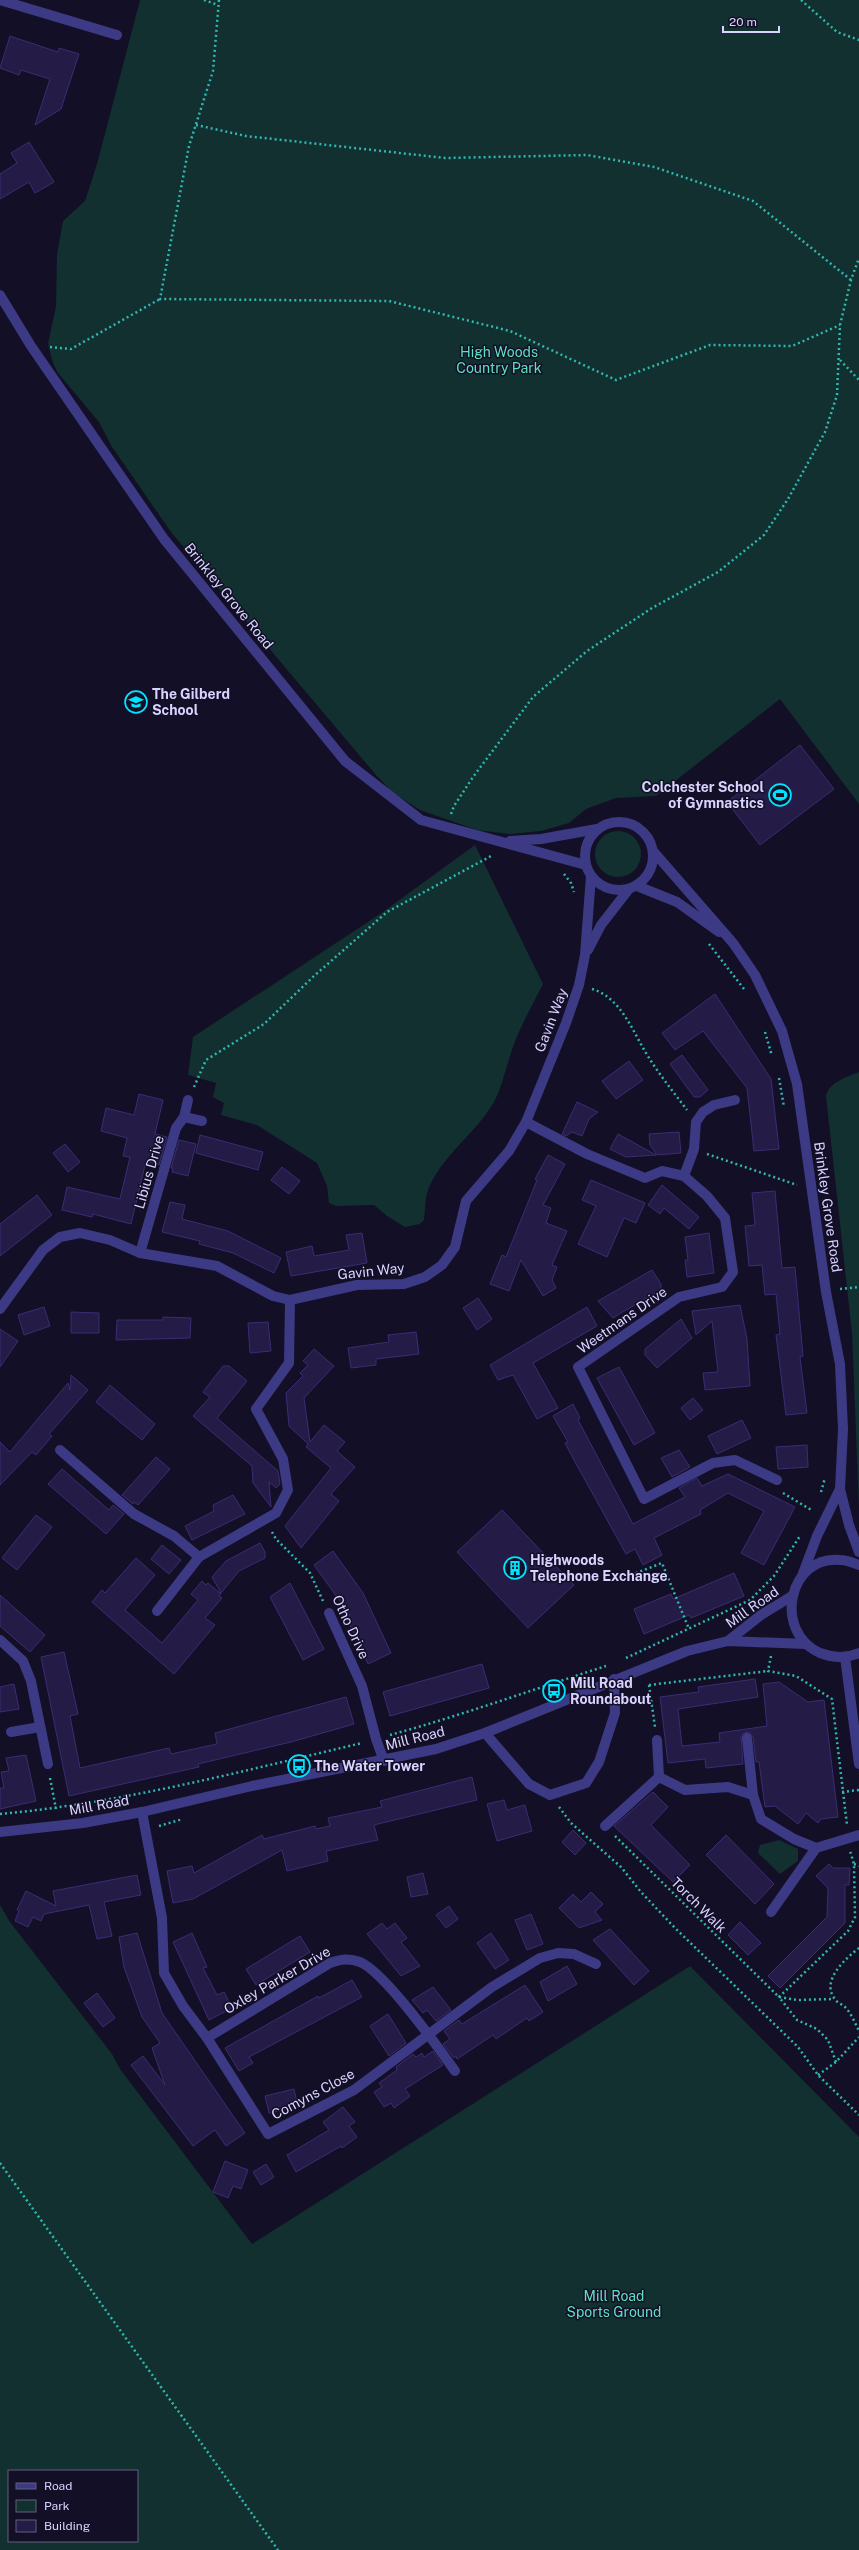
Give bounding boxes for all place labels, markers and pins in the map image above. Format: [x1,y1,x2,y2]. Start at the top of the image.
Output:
place label: The Gilberd School [152,686,230,718]
school or university icon: The Gilberd School [123,689,149,715]
place label: Colchester School of Gymnastics [642,779,764,811]
sports icon: Colchester School of Gymnastics [767,782,793,808]
place label: Highwoods Telephone Exchange [530,1552,668,1584]
building icon: Highwoods Telephone Exchange [502,1555,528,1581]
place label: Mill Road Roundabout [570,1675,651,1707]
bus stop icon: Mill Road Roundabout [541,1678,567,1704]
bus stop icon: The Water Tower [286,1753,312,1779]
place label: The Water Tower [314,1758,425,1774]

